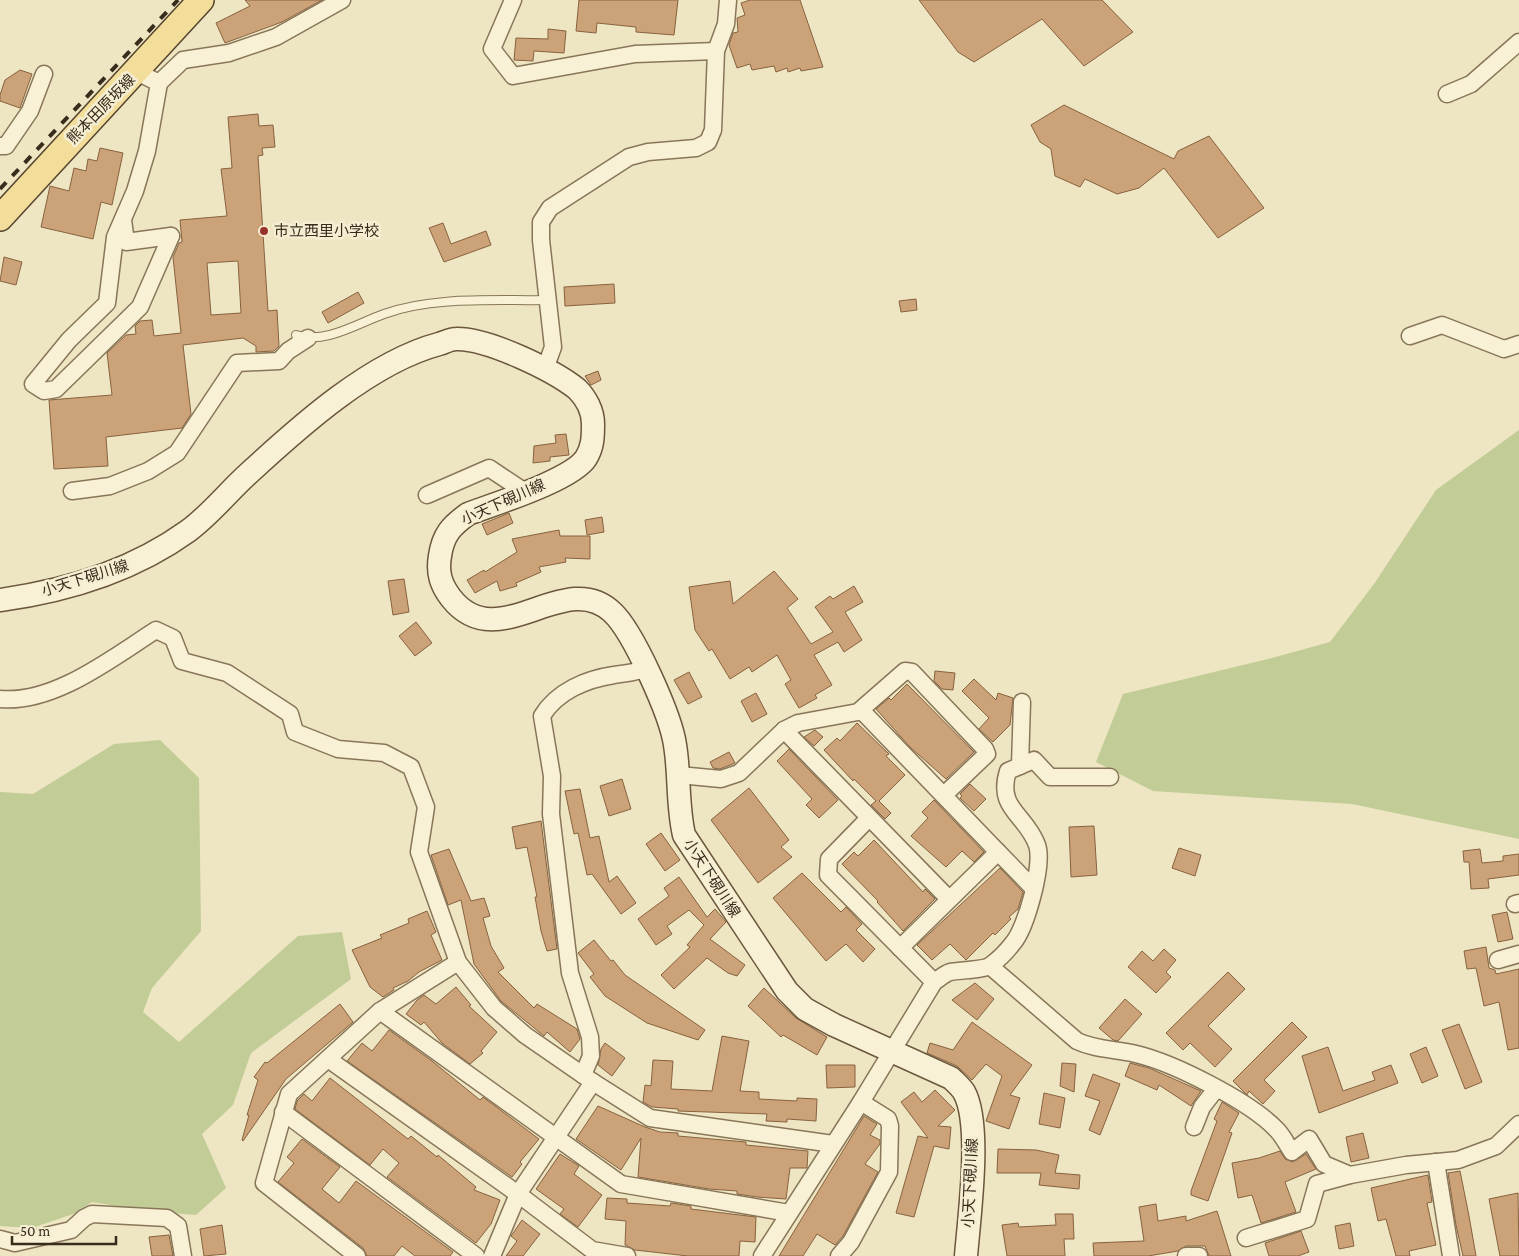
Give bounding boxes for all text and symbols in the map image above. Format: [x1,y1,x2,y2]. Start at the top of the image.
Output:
street label: 熊本田原坂線 [64,71,138,147]
place label: 市立西里小学校 [274,223,379,239]
marker: 市立西里小学校 [258,225,270,237]
street label: 小天下硯川線 [459,476,547,528]
street label: 小天下硯川線 [40,557,130,599]
street label: 小天下硯川線 [681,836,743,920]
street label: 小天下硯川線 [960,1138,980,1228]
scale bar [12,1214,116,1246]
text: 50 m [20,1223,50,1239]

